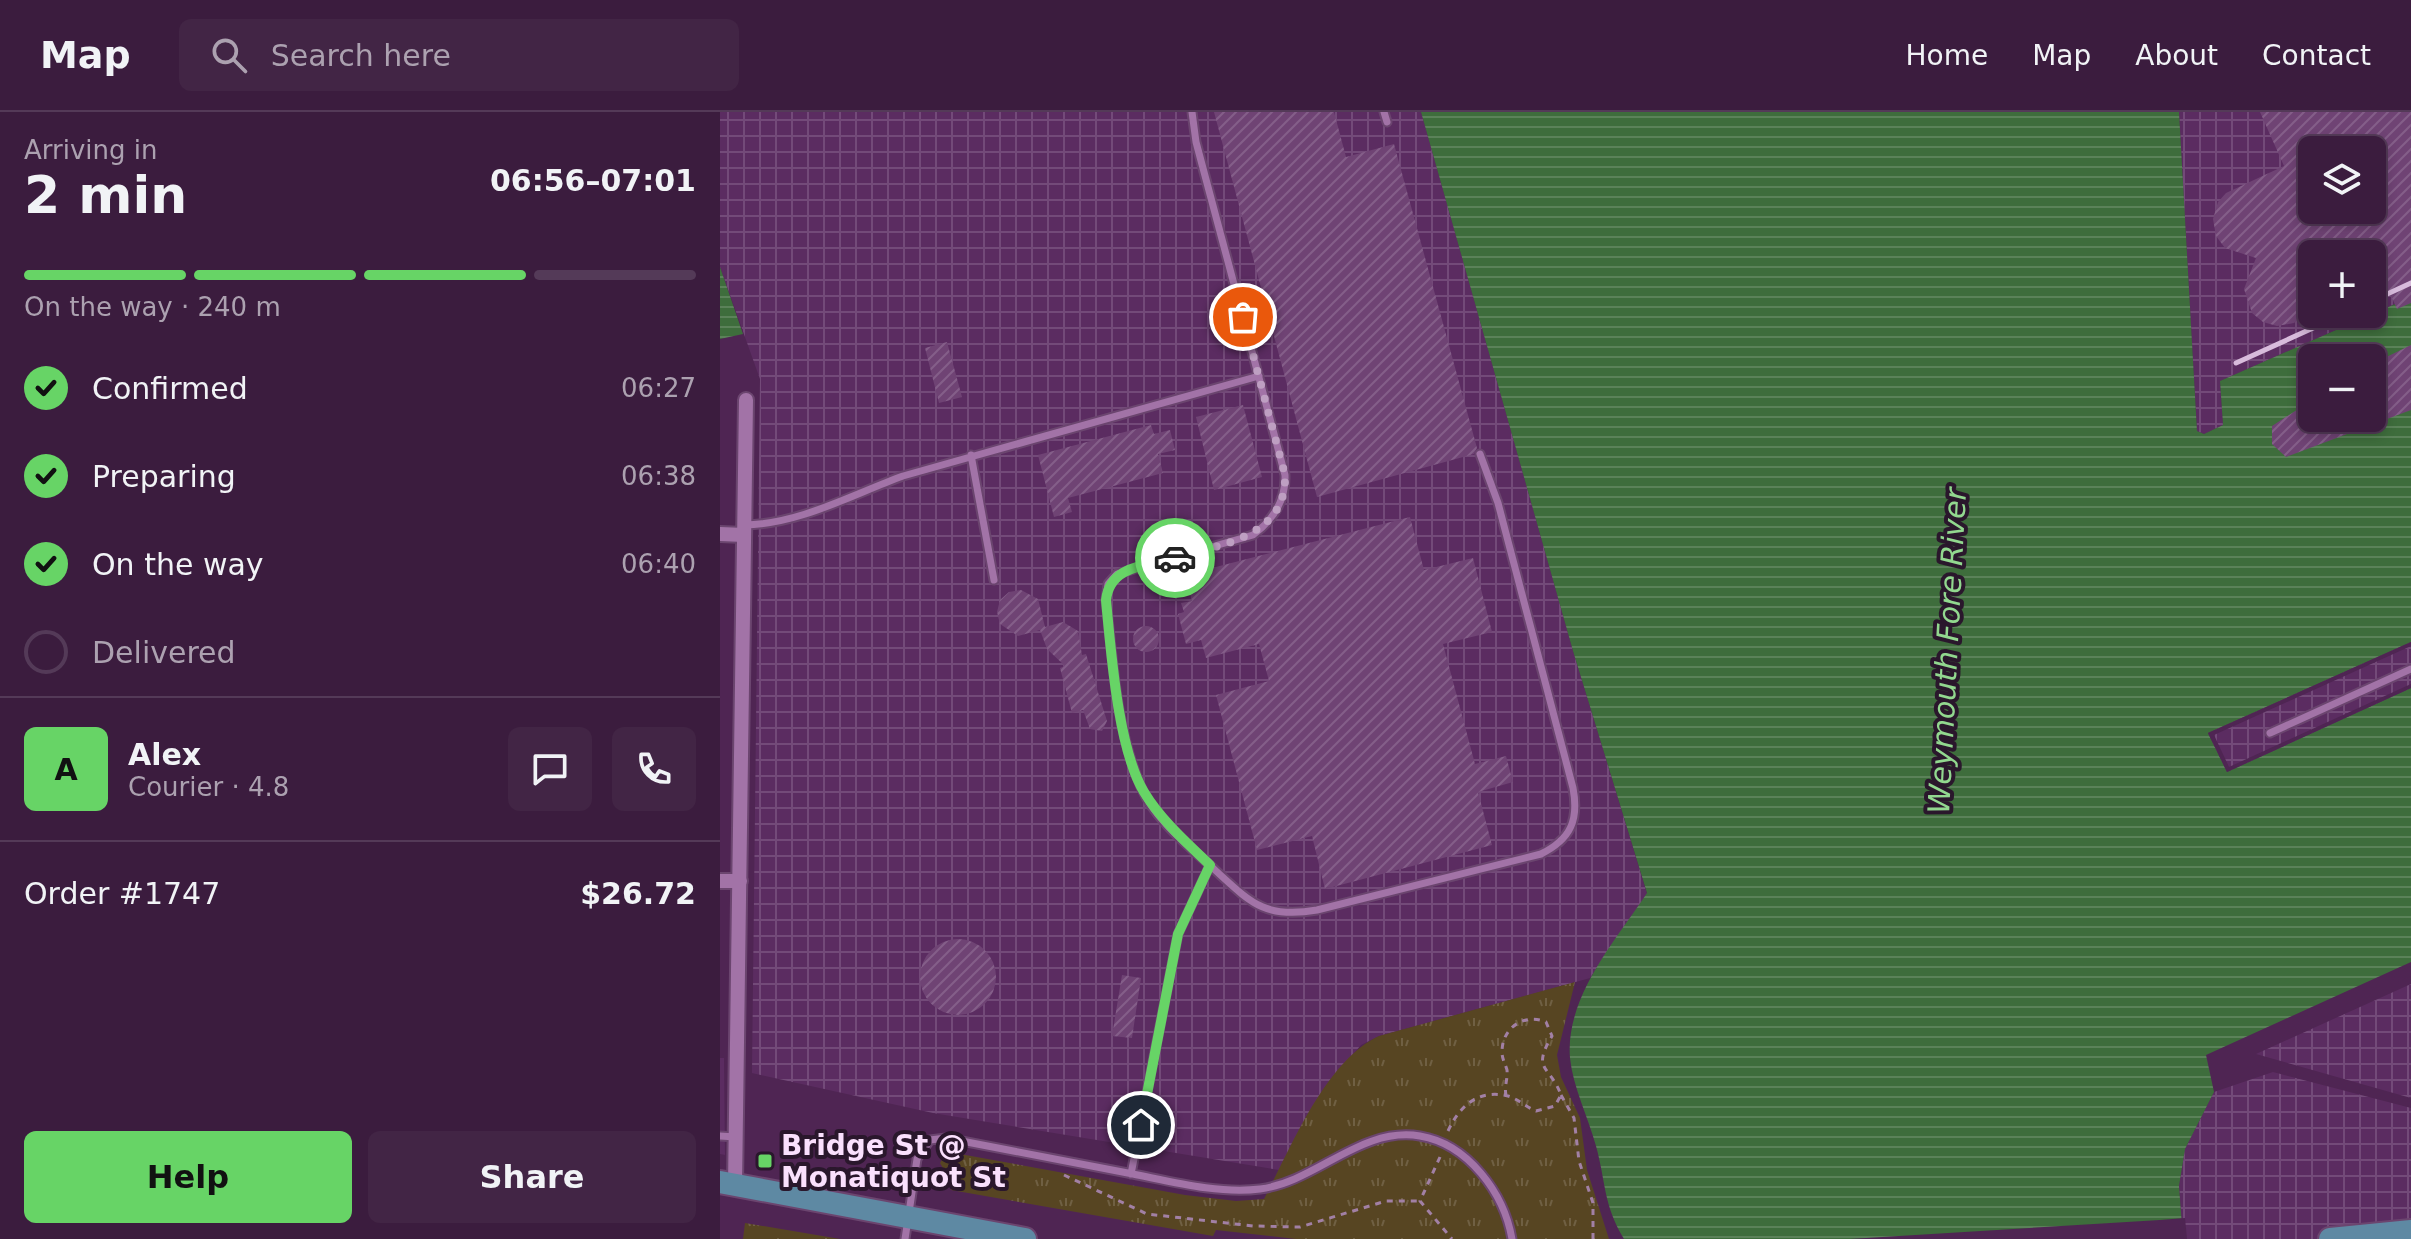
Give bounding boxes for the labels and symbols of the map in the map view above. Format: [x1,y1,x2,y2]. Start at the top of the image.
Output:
pin [1209,283,1277,351]
water label: Weymouth Fore River [1921,485,1973,815]
courier [1135,518,1215,598]
pin [1107,1091,1175,1159]
place label: Bridge St @ Monatiquot St [781,1129,1006,1194]
marker: Bridge St @ Monatiquot St [756,1152,774,1170]

